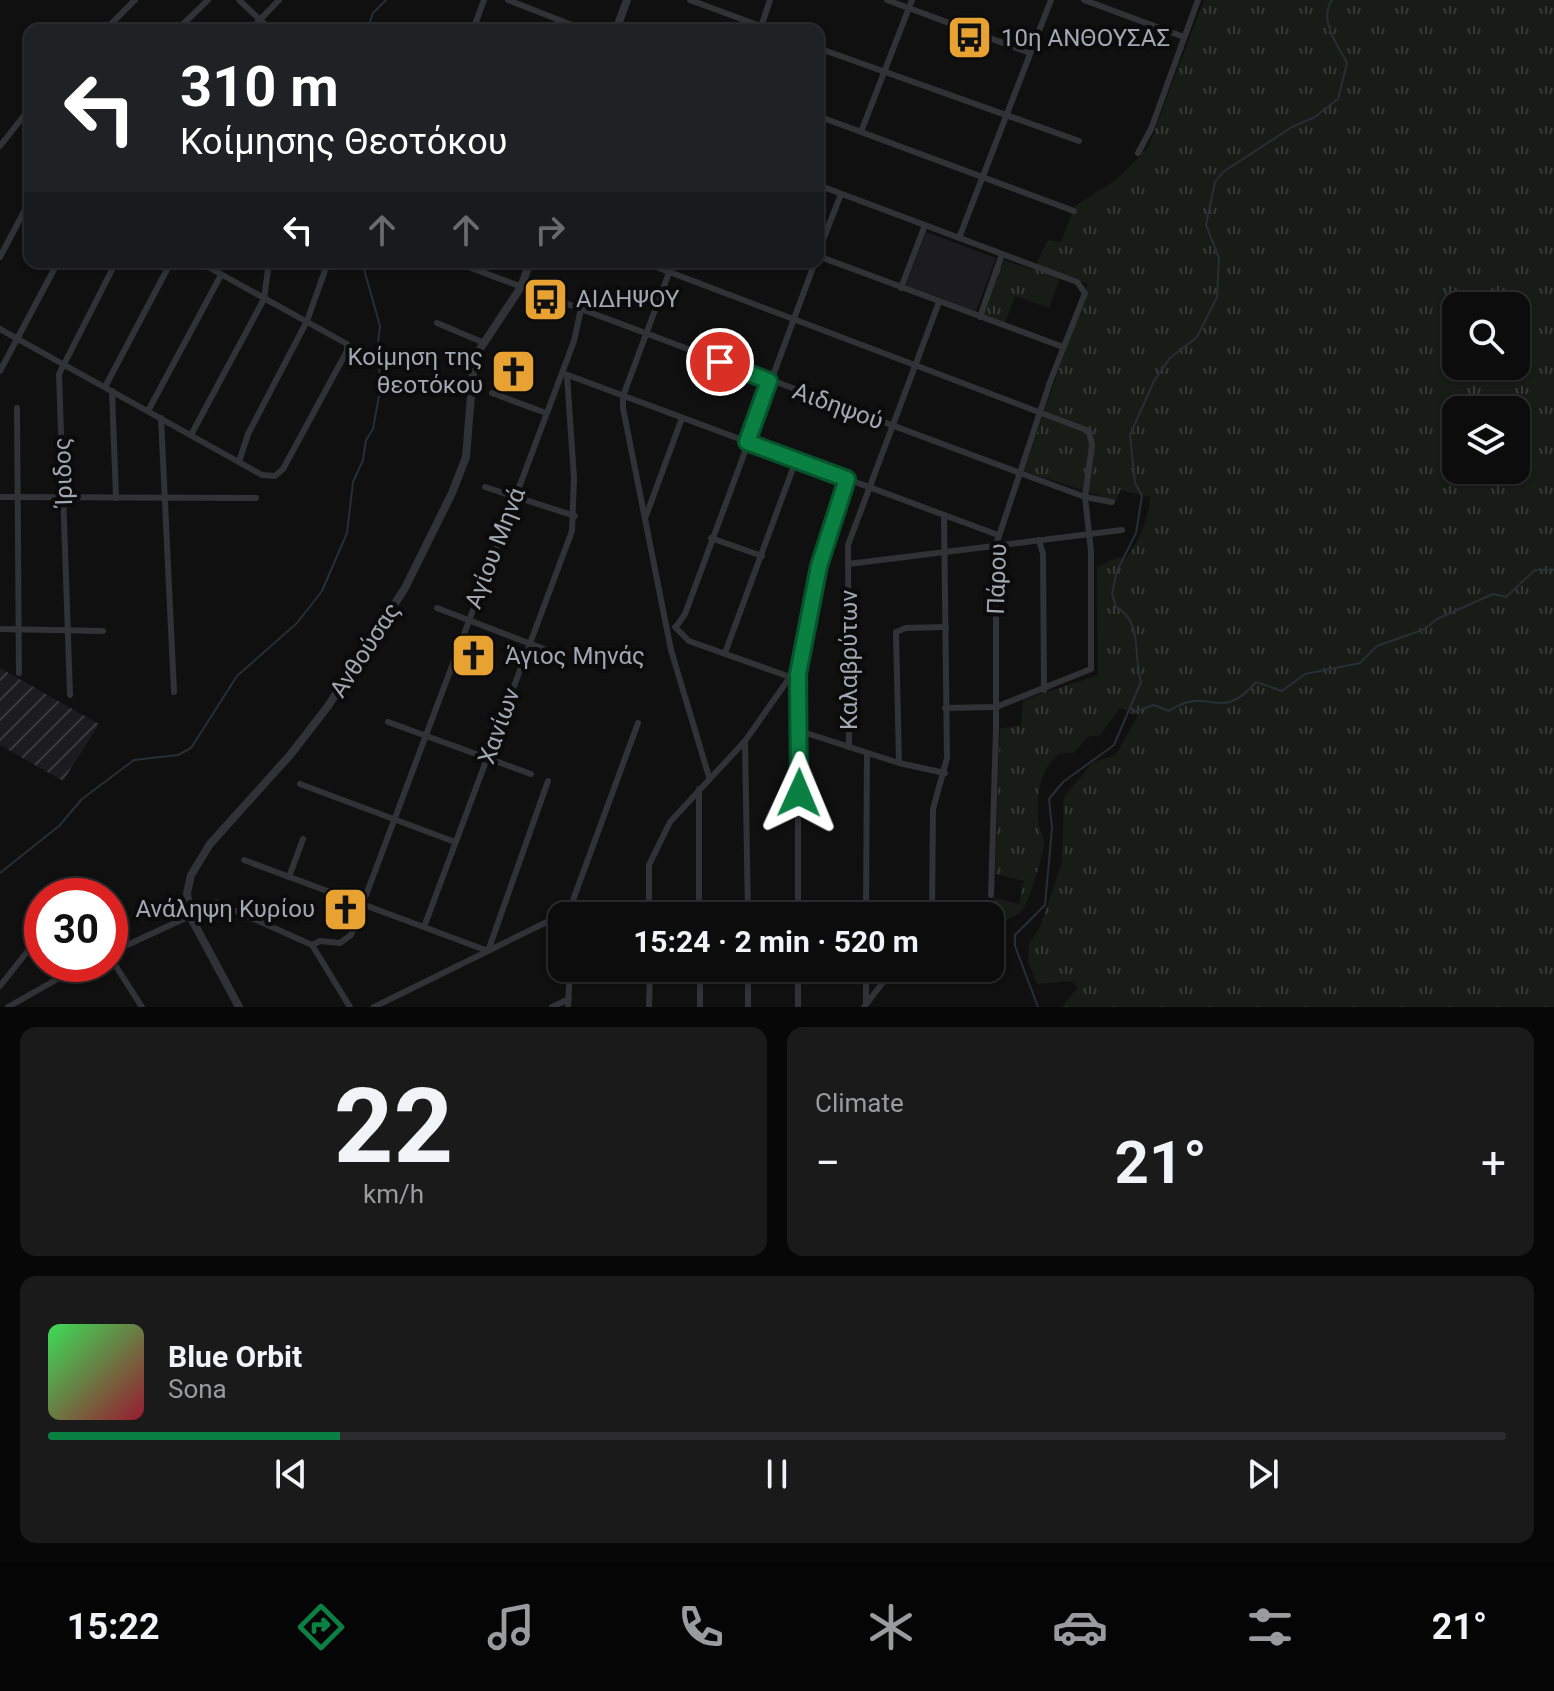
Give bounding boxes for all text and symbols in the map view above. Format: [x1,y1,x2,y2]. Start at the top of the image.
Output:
bus stop icon: 10η ΑΝΘΟΥΣΑΣ [946,14,994,62]
place label: 10η ΑΝΘΟΥΣΑΣ [1001,24,1170,52]
text: 310 m [180,54,339,120]
icon: left [48,56,152,160]
text: Κοίμησης Θεοτόκου [180,121,507,163]
icon: left [276,208,320,252]
icon: ahead [360,208,404,252]
icon: ahead [444,208,488,252]
icon: right [528,208,572,252]
bus stop icon: ΑΙΔΗΨΟΥ [521,275,569,323]
place label: ΑΙΔΗΨΟΥ [576,285,680,313]
map controls [1442,292,1530,484]
button: search [1442,292,1530,380]
pin [686,328,754,396]
icon: arrive [698,340,742,384]
place label: Κοίμηση της θεοτόκου [347,343,483,399]
church icon: Κοίμηση της θεοτόκου [490,347,538,395]
street label: Αιδηψού [789,377,887,435]
button: layers [1442,396,1530,484]
street label: Ίριδος [48,437,78,509]
street label: Αγίου Μηνά [459,483,531,612]
street label: Πάρου [982,543,1012,615]
street label: Καλαβρύτων [835,590,863,730]
street label: Ανθούσας [324,597,406,703]
church icon: Άγιος Μηνάς [450,632,498,680]
place label: Άγιος Μηνάς [505,642,645,670]
street label: Χανίων [472,684,526,768]
position arrow [757,751,841,835]
speed limit sign: 30 [24,878,128,982]
church icon: Ανάληψη Κυρίου [322,885,370,933]
place label: Ανάληψη Κυρίου [136,895,315,923]
text: 15:24 · 2 min · 520 m [633,924,919,959]
text: 22 [334,1066,453,1187]
text: Climate [815,1088,904,1118]
text: 21° [1114,1127,1207,1198]
text: − [815,1137,840,1189]
text: + [1481,1137,1506,1189]
text: km/h [363,1179,424,1209]
text: Blue Orbit [168,1339,302,1374]
text: Sona [168,1374,227,1404]
icon: previous [269,1452,313,1496]
icon: pause [755,1452,799,1496]
icon: next [1241,1452,1285,1496]
icon: directions [293,1599,349,1655]
icon: music [483,1599,539,1655]
icon: phone [673,1599,729,1655]
icon: climate [863,1599,919,1655]
icon: car [1052,1599,1108,1655]
icon: filters [1242,1599,1298,1655]
text: 15:22 [67,1606,160,1648]
text: 21° [1432,1606,1487,1648]

